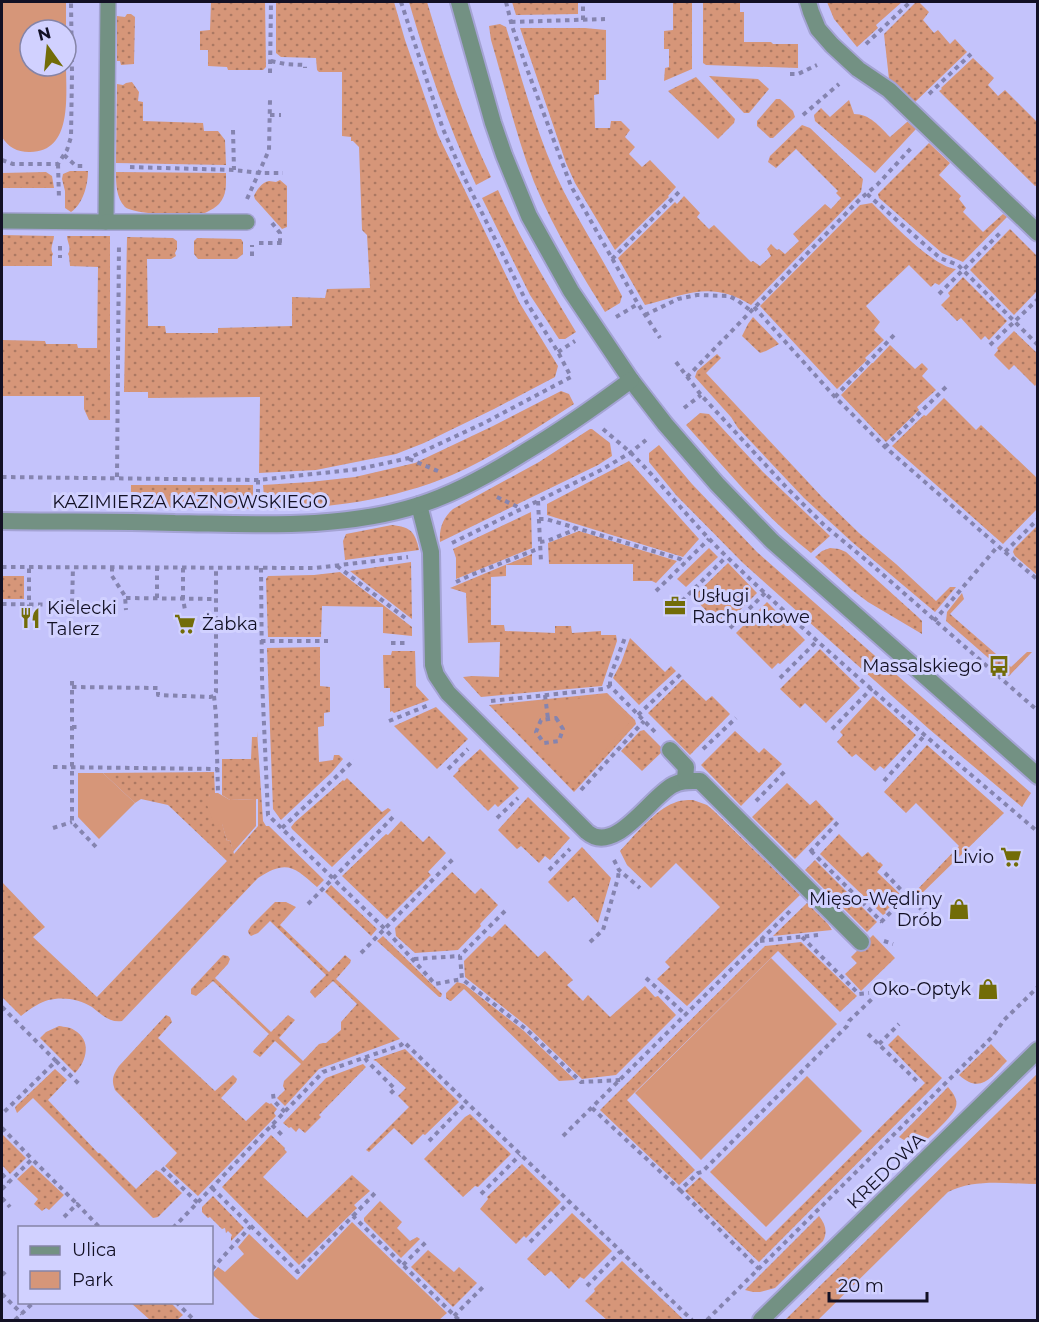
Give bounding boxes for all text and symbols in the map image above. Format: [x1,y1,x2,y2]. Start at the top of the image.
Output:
north arrow [18,18,78,78]
text: N [36,23,53,45]
street label: KAZIMIERZA KAZNOWSKIEGO [52,491,328,513]
place label: Usługi Rachunkowe [692,585,810,628]
office icon: Usługi Rachunkowe [663,594,687,618]
place label: Kielecki Talerz [47,597,117,640]
restaurant icon: Kielecki Talerz [18,606,42,630]
supermarket icon: Żabka [173,612,197,636]
place label: Żabka [202,613,258,635]
bus stop icon: Massalskiego [987,654,1011,678]
place label: Massalskiego [862,655,982,677]
supermarket icon: Livio [999,845,1023,869]
place label: Livio [953,846,994,868]
place label: Mięso-Wędliny Drób [809,888,942,931]
shop icon: Mięso-Wędliny Drób [947,897,971,921]
shop icon: Oko-Optyk [976,977,1000,1001]
place label: Oko-Optyk [873,978,971,1000]
street label: KREDOWA [842,1128,930,1214]
legend [18,1226,213,1304]
text: Ulica [72,1239,117,1261]
scale bar [829,1265,926,1303]
text: Park [72,1269,113,1291]
text: 20 m [838,1275,884,1297]

